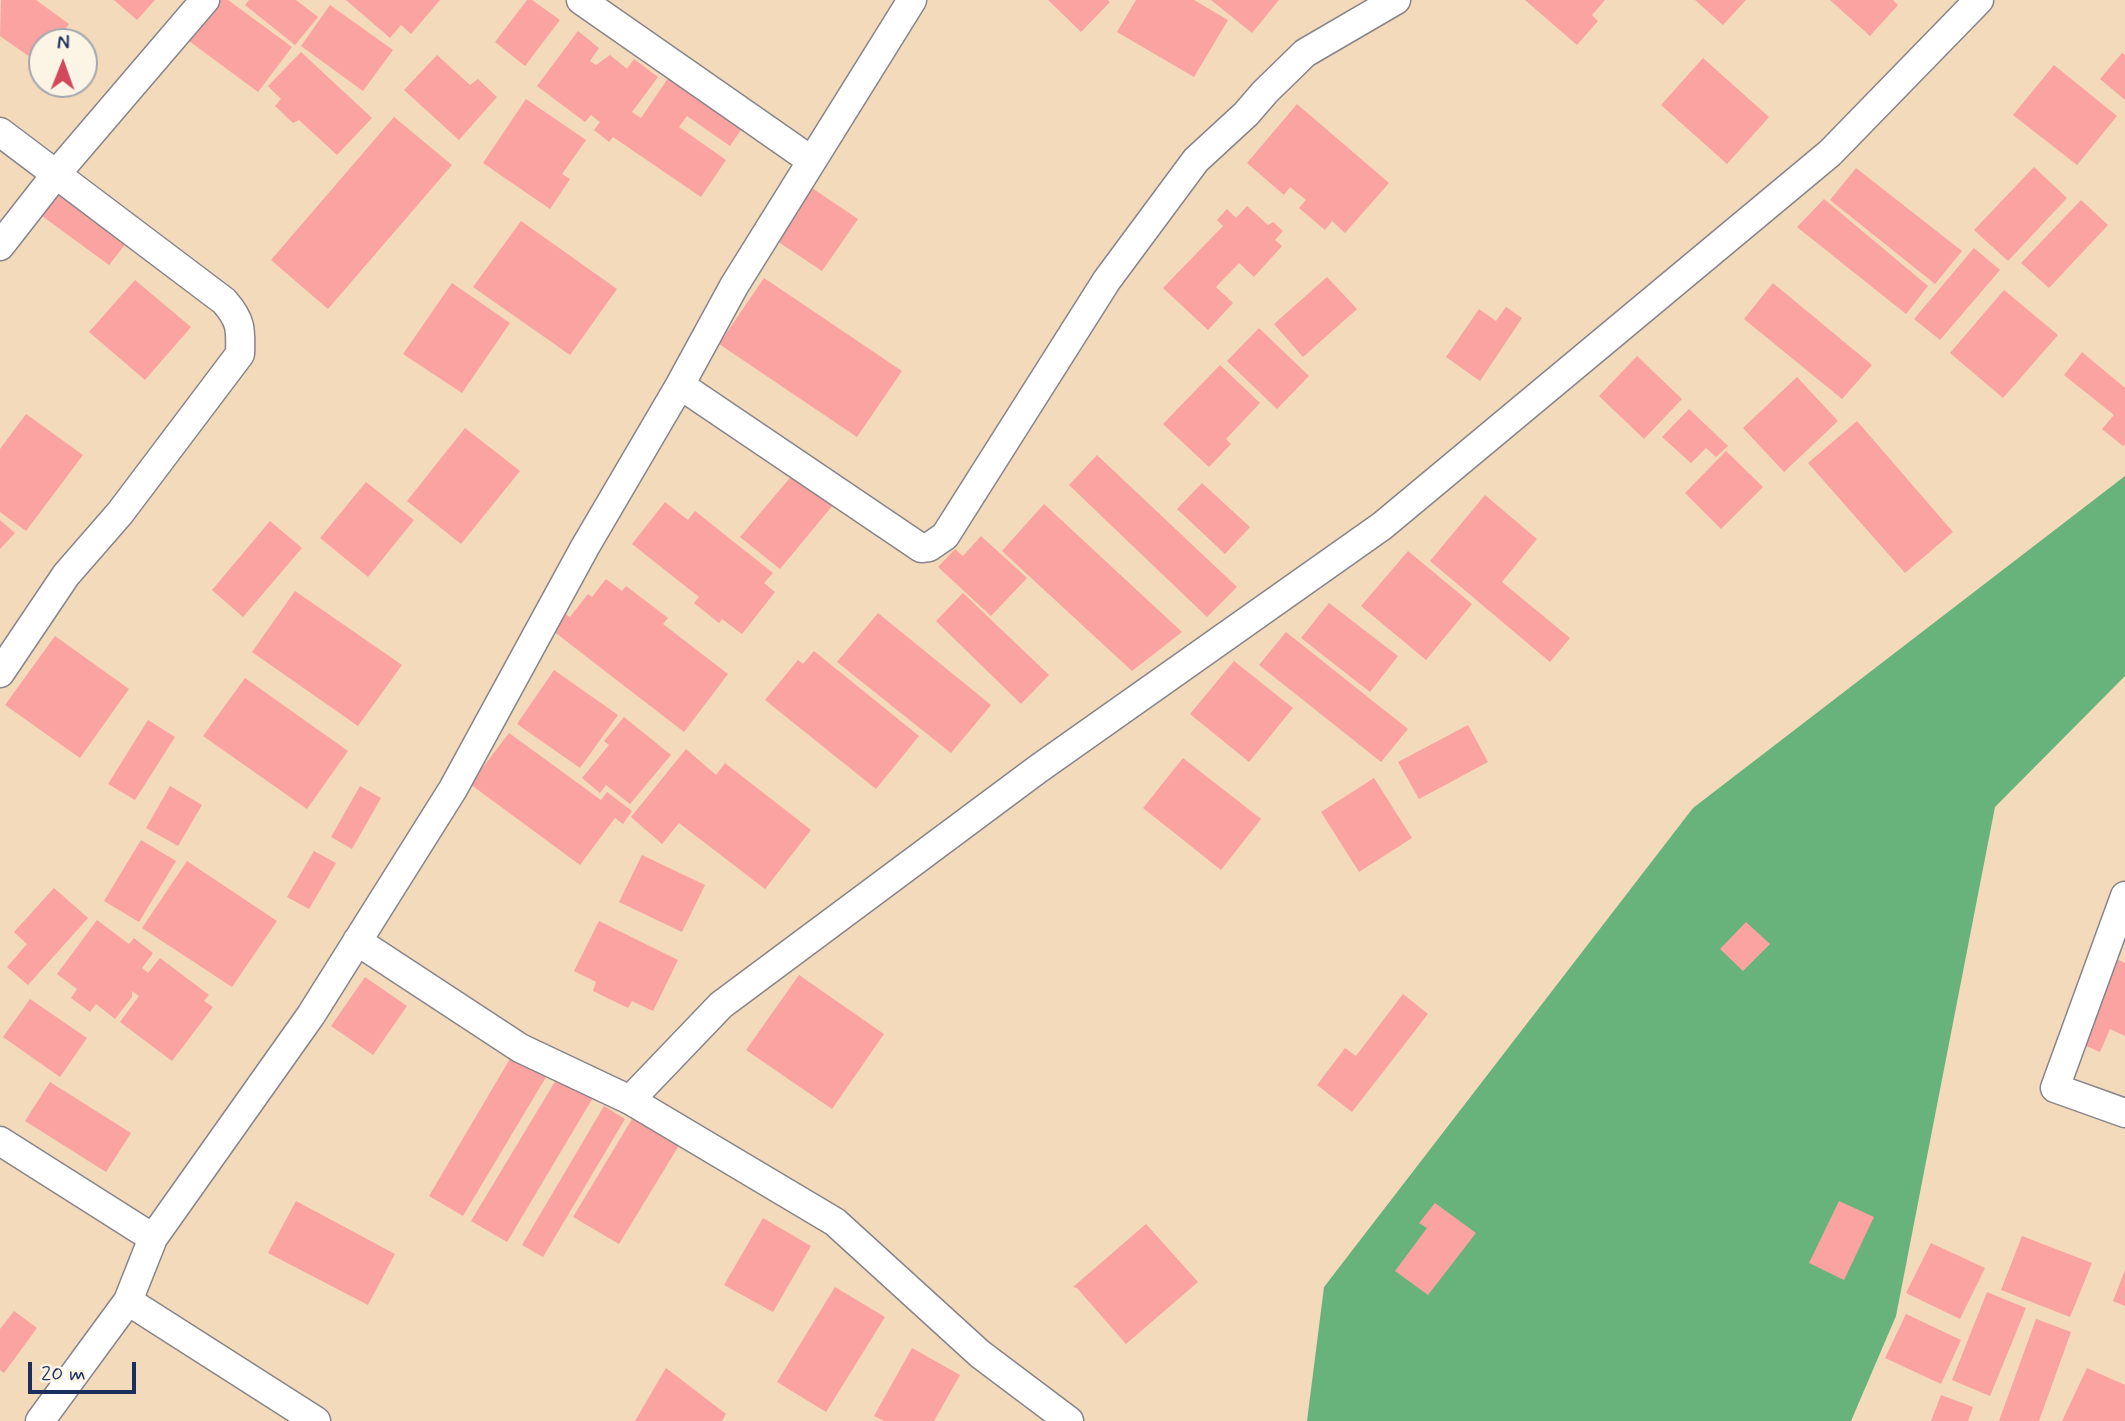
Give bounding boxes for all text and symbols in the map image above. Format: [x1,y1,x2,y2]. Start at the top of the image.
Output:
north arrow [28,28,98,98]
text: N [57,31,70,56]
scale bar [32,1348,140,1392]
text: 20 m [41,1360,86,1388]

